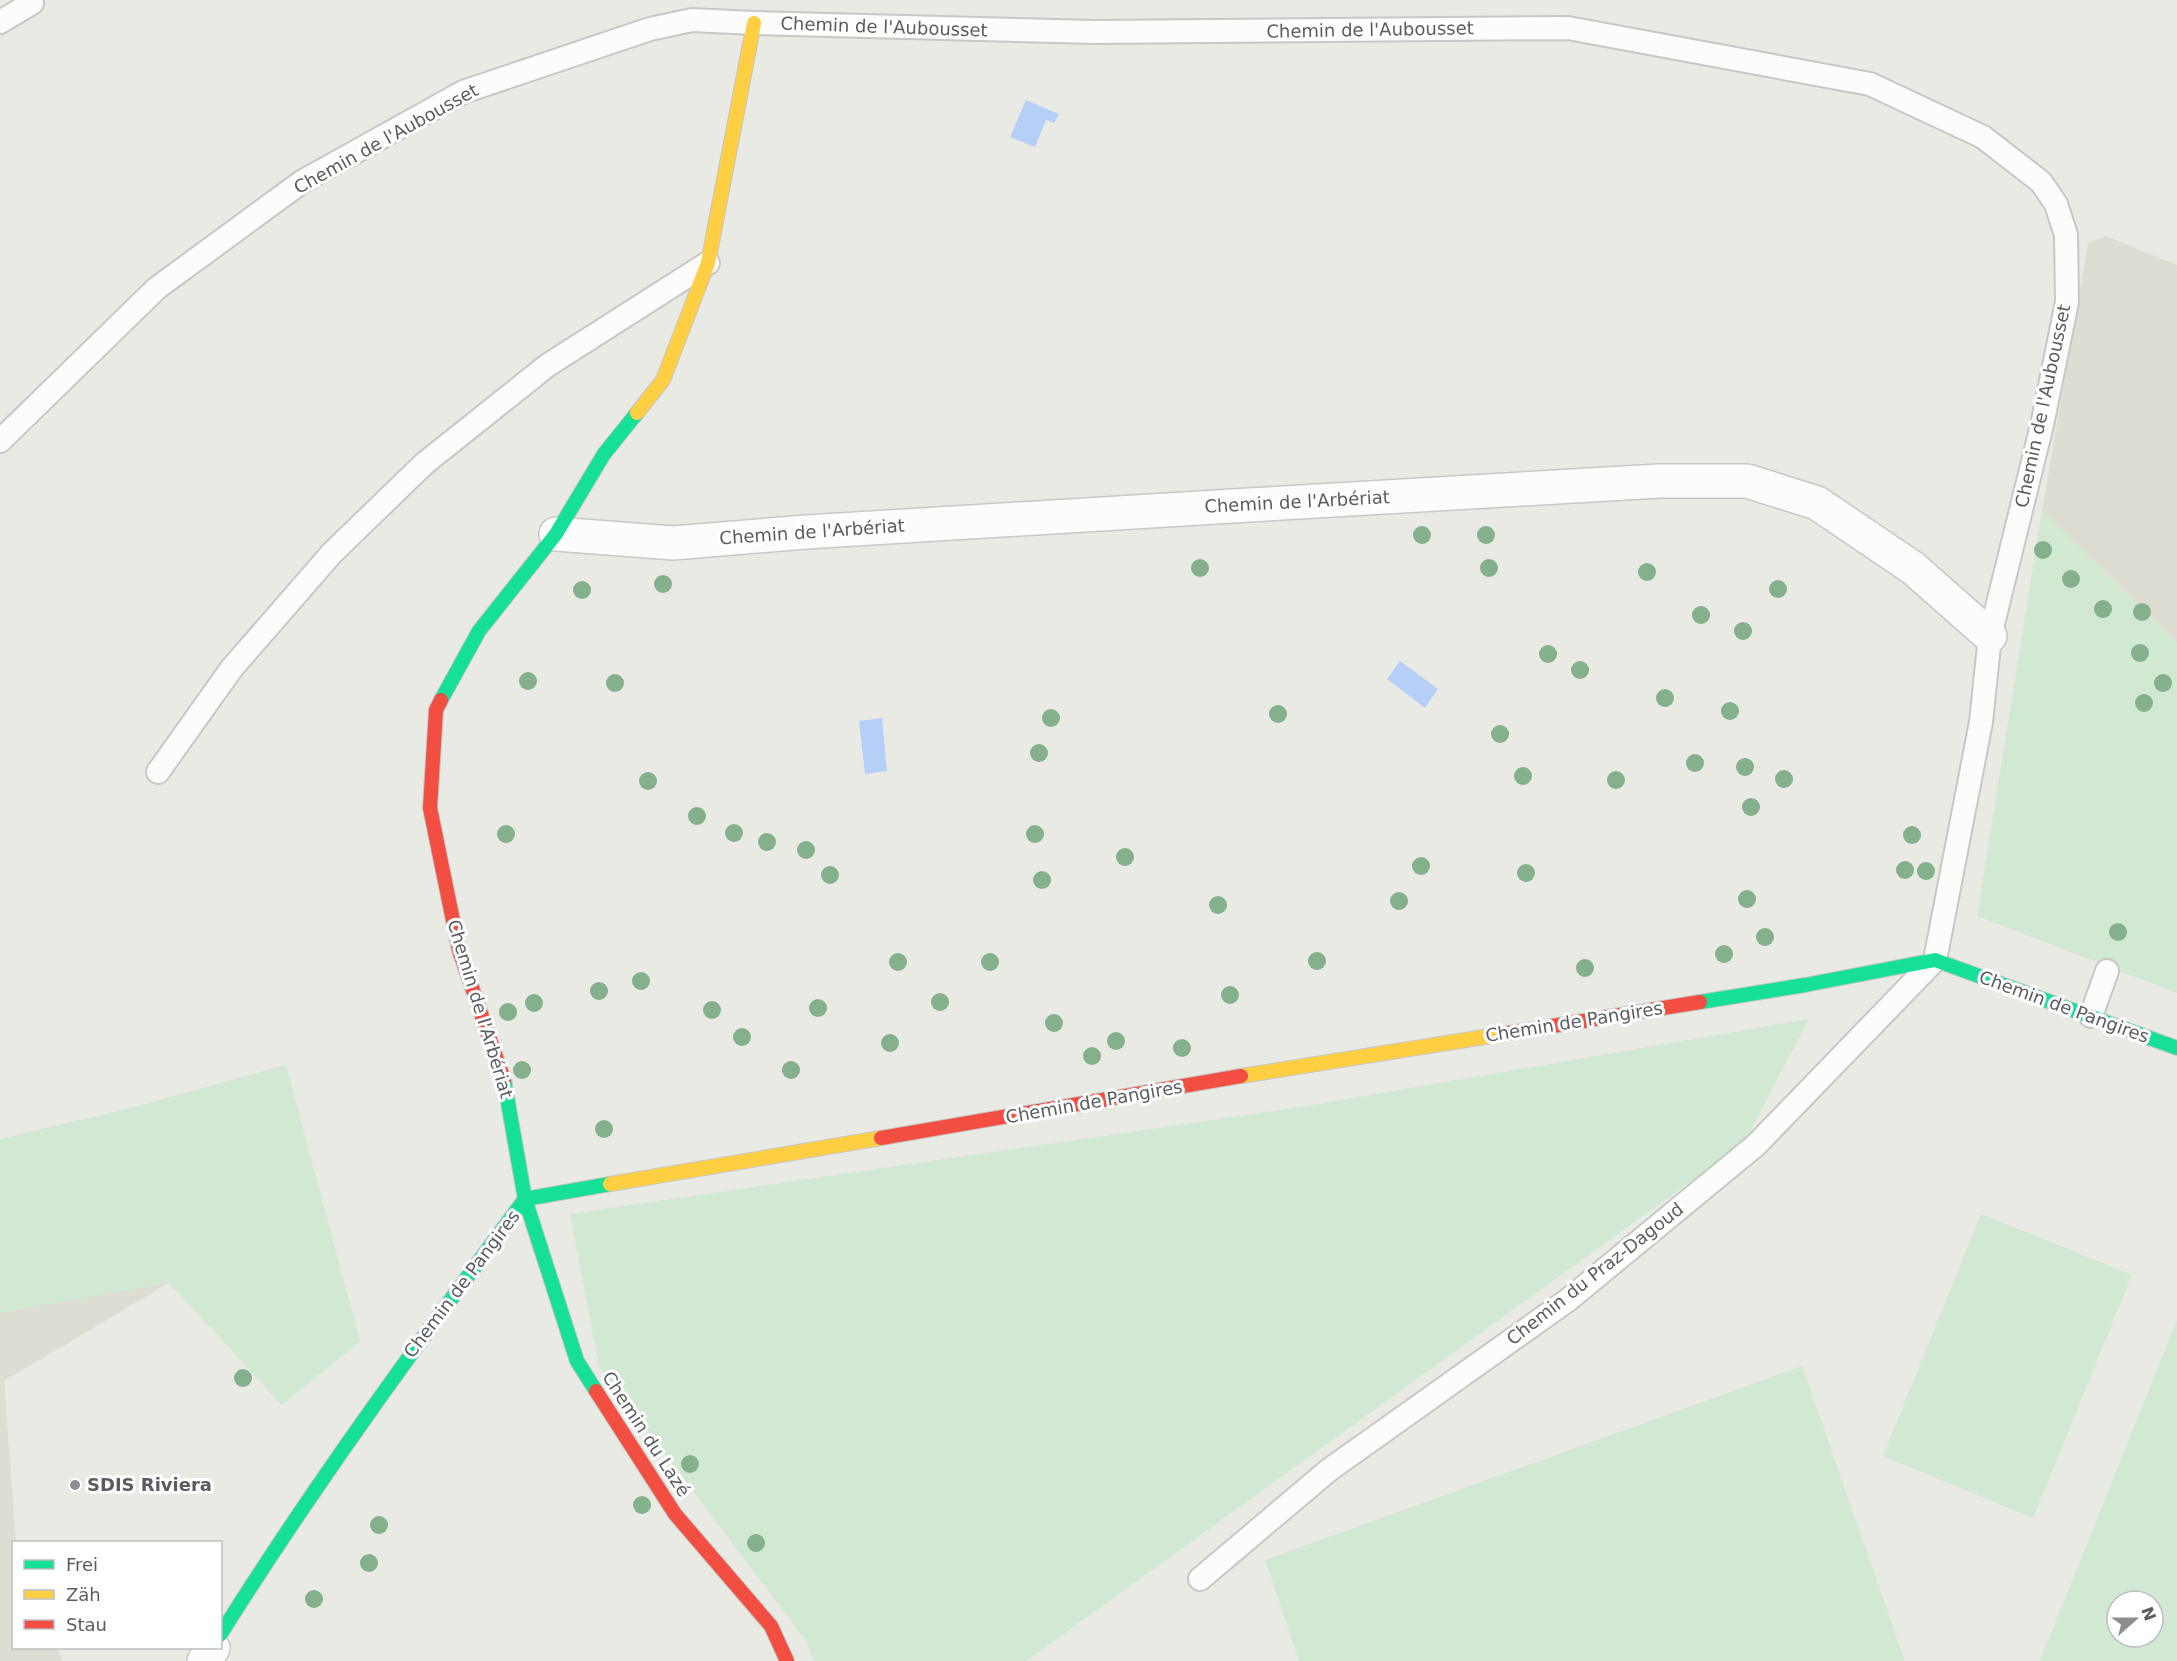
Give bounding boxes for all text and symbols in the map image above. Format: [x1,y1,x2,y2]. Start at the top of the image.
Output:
street label: Chemin de l'Aubousset [780,12,988,41]
street label: Chemin de l'Aubousset [1266,17,1474,42]
street label: Chemin de l'Aubousset [290,79,482,198]
street label: Chemin de l'Aubousset [2011,302,2074,509]
street label: Chemin de l'Arbériat [1204,486,1390,517]
street label: Chemin de l'Arbériat [719,515,905,548]
street label: Chemin de l'Arbériat [443,917,518,1101]
street label: Chemin de Pangires [1976,966,2152,1047]
street label: Chemin de Pangires [1484,997,1664,1046]
street label: Chemin de Pangires [1004,1076,1184,1127]
street label: Chemin du Praz-Dagoud [1502,1198,1687,1349]
street label: Chemin de Pangires [399,1206,524,1362]
street label: Chemin du Lazé [598,1367,695,1500]
place label: SDIS Riviera [87,1474,212,1495]
marker: SDIS Riviera [68,1478,82,1492]
legend [12,1541,222,1649]
text: Frei [66,1554,98,1575]
text: Zäh [66,1584,101,1605]
north arrow [2105,1589,2165,1649]
text: N [2137,1604,2160,1623]
text: Stau [66,1614,107,1635]

